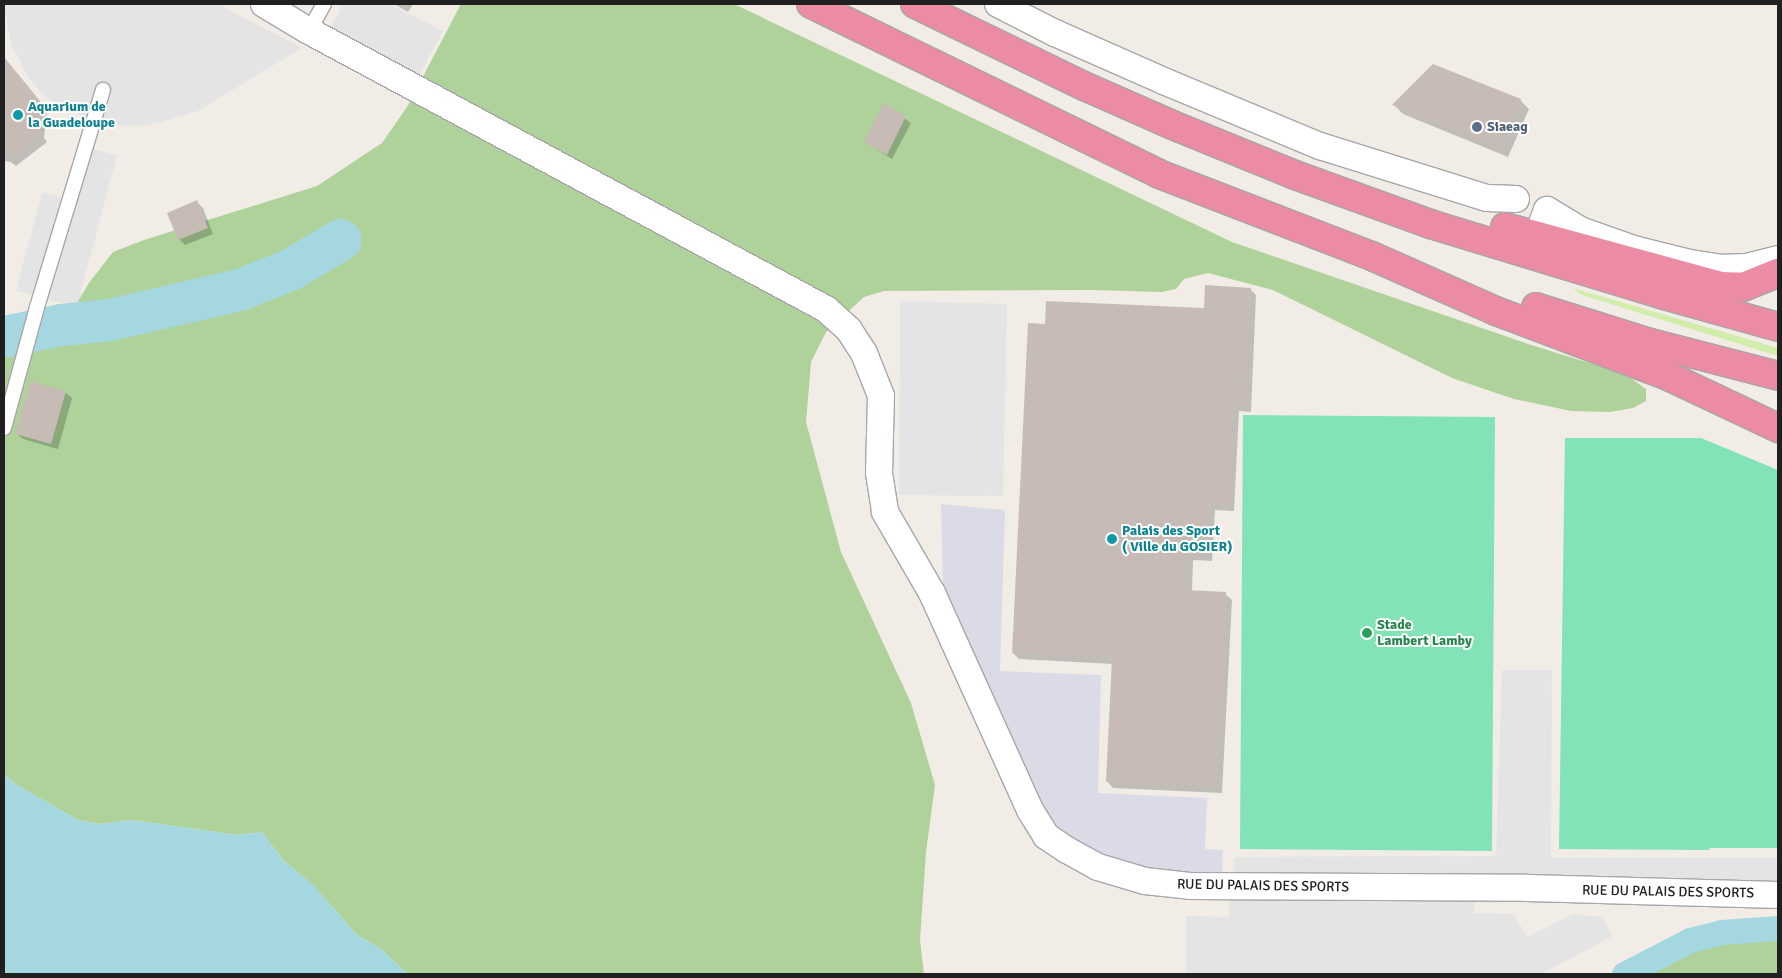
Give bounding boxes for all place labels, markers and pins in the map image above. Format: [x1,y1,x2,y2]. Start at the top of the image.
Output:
place label: Aquarium de la Guadeloupe [28,99,115,132]
marker: Aquarium de la Guadeloupe [12,109,24,121]
place label: Siaeag [1487,119,1528,135]
marker: Siaeag [1471,121,1483,133]
place label: Palais des Sport ( Ville du GOSIER) [1122,523,1232,556]
marker: Palais des Sport ( Ville du GOSIER) [1106,533,1118,545]
place label: Stade Lambert Lamby [1377,617,1472,650]
marker: Stade Lambert Lamby [1361,627,1373,639]

